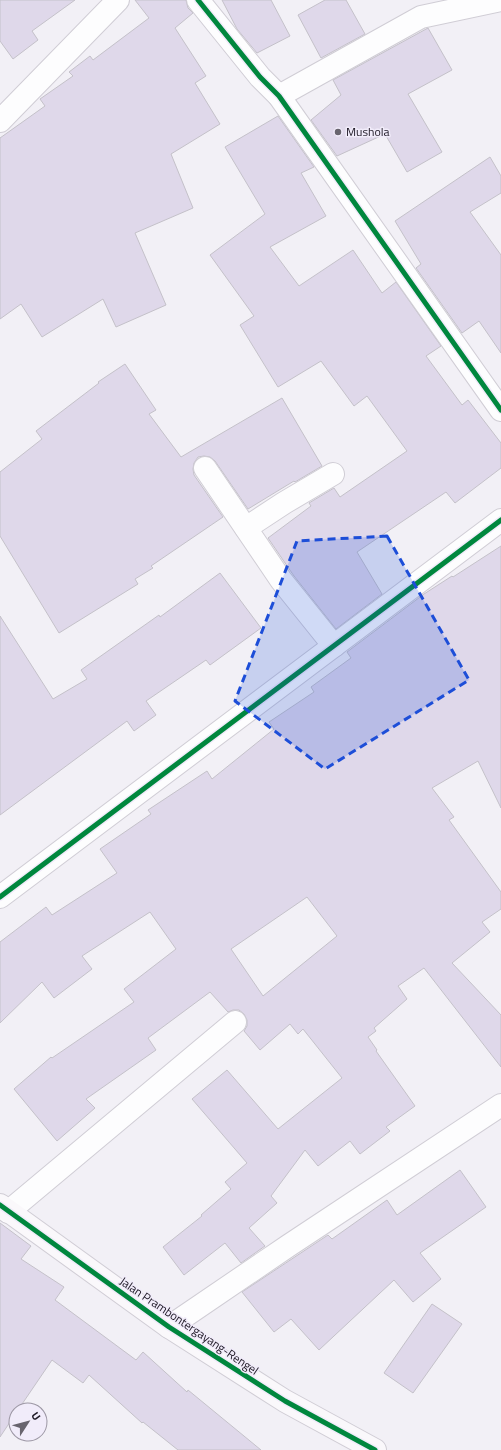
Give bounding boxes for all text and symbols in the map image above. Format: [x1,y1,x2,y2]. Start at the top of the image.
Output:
place label: Mushola [346,122,390,141]
marker: Mushola [333,127,343,137]
street label: Jalan Prambontergayang-Rengel [116,1272,263,1379]
north arrow [8,1402,48,1442]
text: U [28,1409,45,1424]

